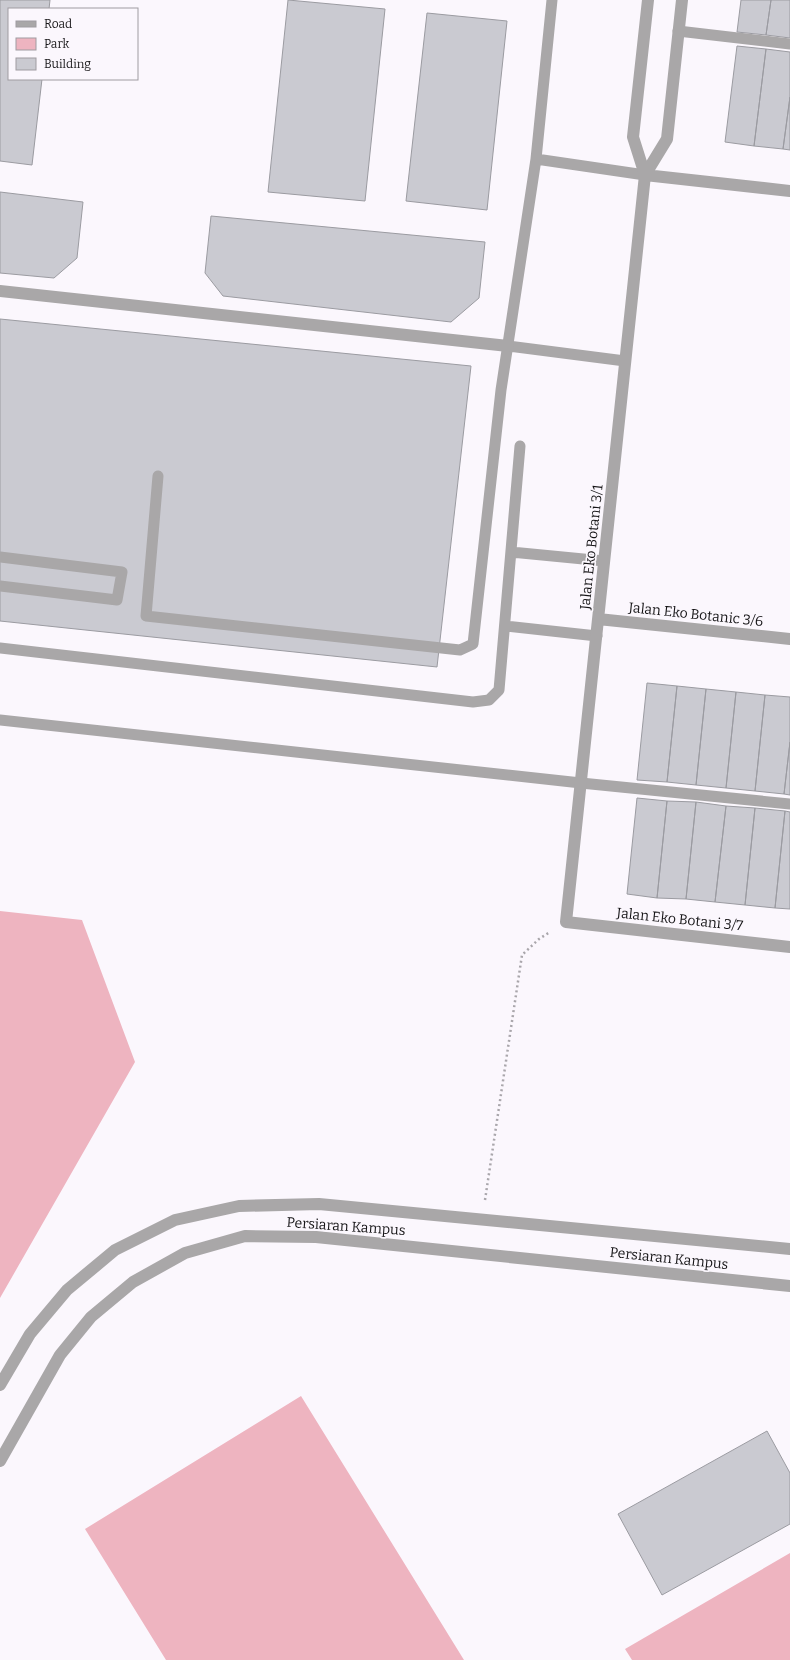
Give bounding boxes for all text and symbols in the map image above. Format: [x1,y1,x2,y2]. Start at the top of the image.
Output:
legend [8,8,138,80]
text: Road [44,17,72,31]
text: Park [44,37,70,51]
text: Building [44,57,91,71]
street label: Jalan Eko Botani 3/1 [576,483,607,611]
street label: Jalan Eko Botanic 3/6 [627,599,764,630]
street label: Jalan Eko Botani 3/7 [615,904,744,935]
street label: Persiaran Kampus [286,1214,406,1239]
street label: Persiaran Kampus [609,1244,729,1273]

